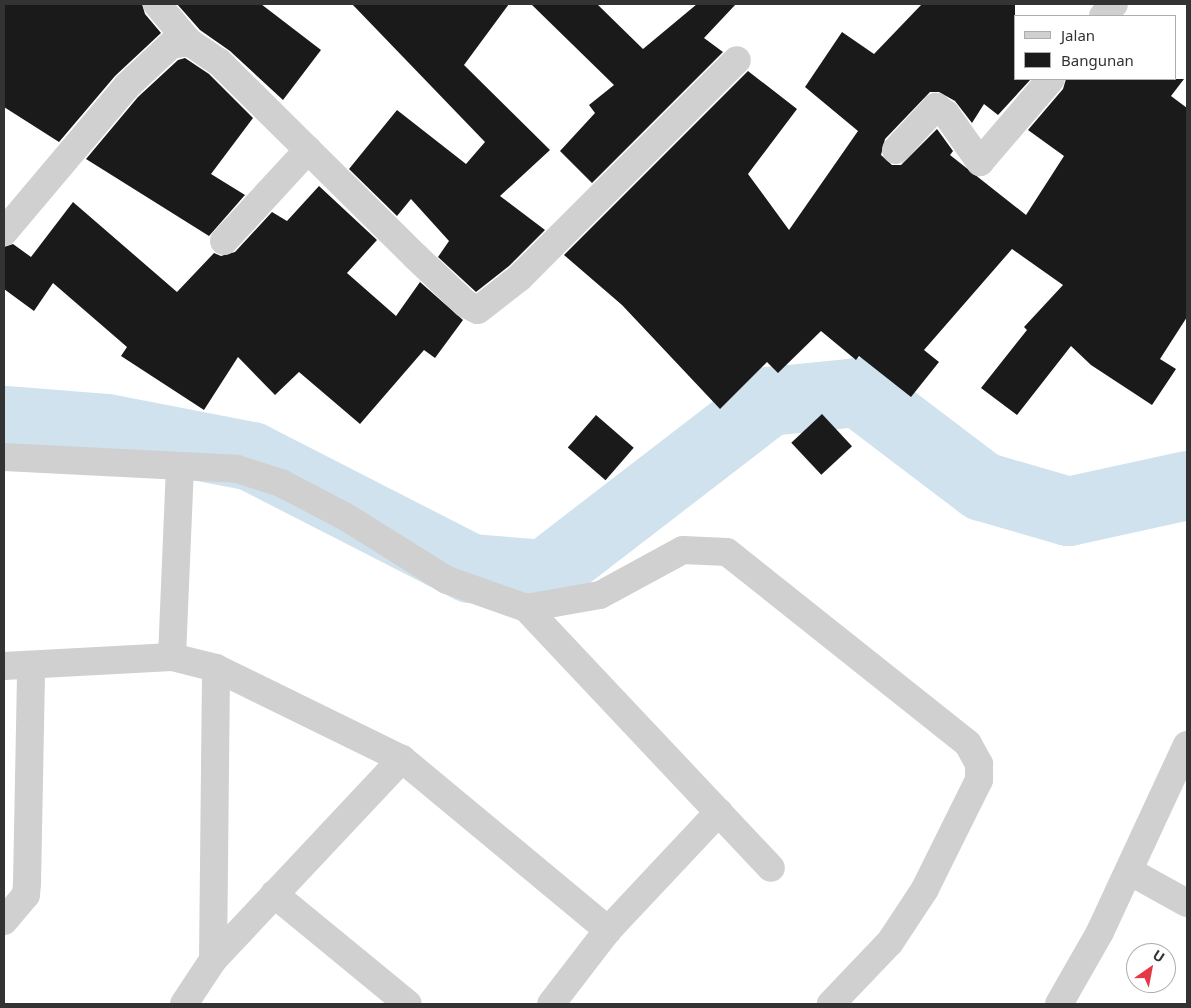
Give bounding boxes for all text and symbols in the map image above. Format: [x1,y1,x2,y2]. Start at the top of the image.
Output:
legend [1014,15,1176,80]
text: Jalan [1061,25,1095,45]
text: Bangunan [1061,50,1134,70]
north arrow [1126,943,1176,993]
text: U [1149,945,1169,967]

